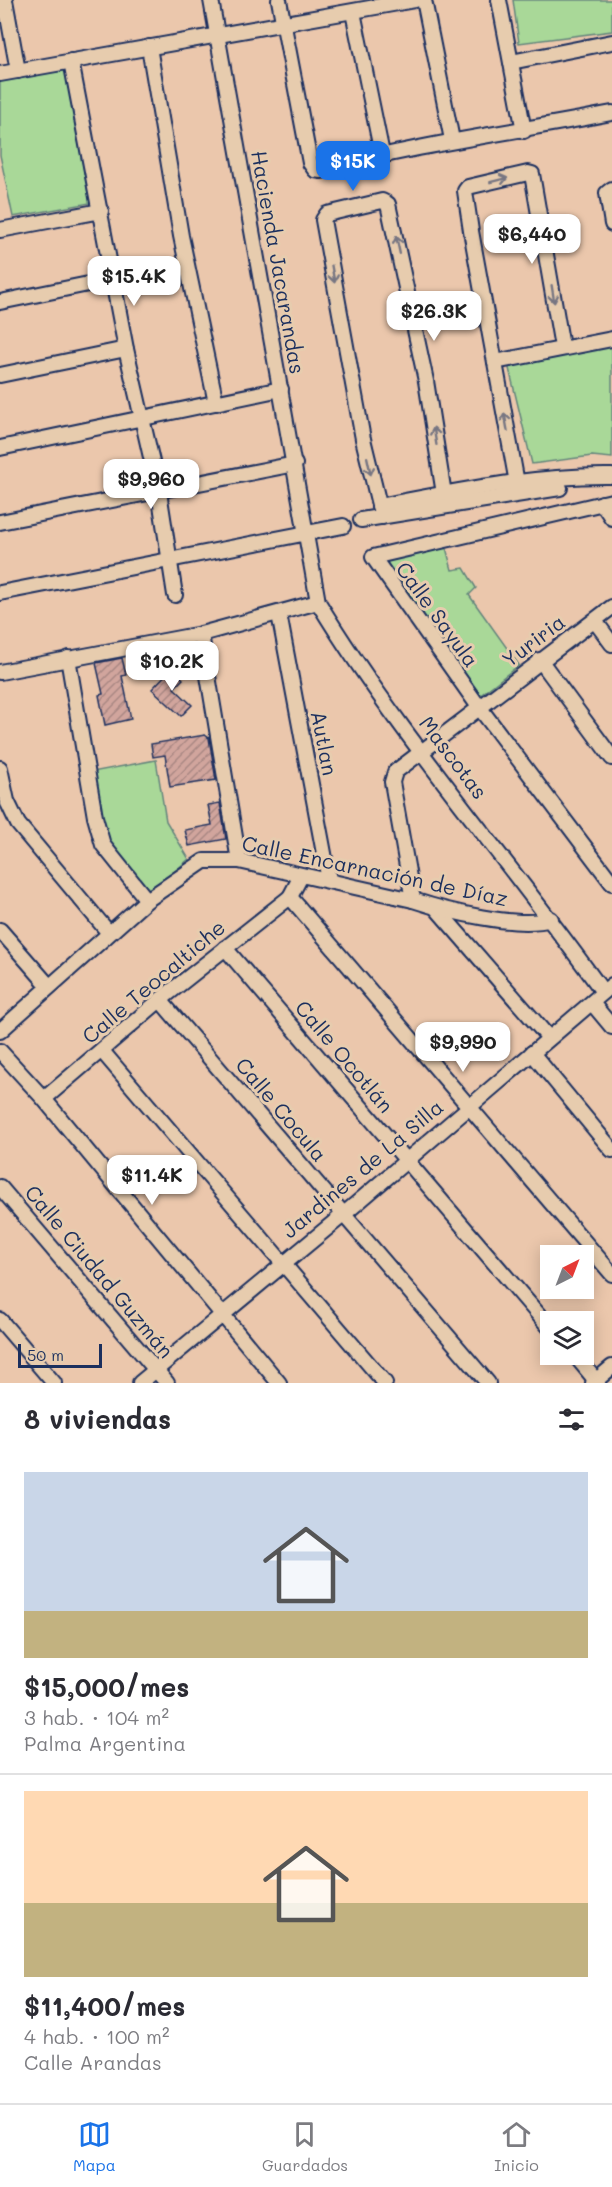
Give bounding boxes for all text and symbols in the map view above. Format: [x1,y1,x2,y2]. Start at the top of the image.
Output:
pin: $15K [317,141,389,192]
text: $15K [330,147,376,173]
street label: Hacienda Jacarandas [246,148,312,376]
one-way arrow [489,173,508,185]
pin: $6,440 [483,214,581,265]
text: $6,440 [498,220,566,246]
one-way arrow [392,235,403,255]
pin: $15.4K [85,256,183,307]
text: $15.4K [102,262,166,288]
one-way arrow [328,264,339,284]
one-way arrow [547,283,558,303]
pin: $26.3K [385,291,483,342]
text: $26.3K [401,297,467,323]
one-way arrow [500,413,511,433]
one-way arrow [429,427,440,446]
one-way arrow [364,456,376,475]
pin: $9,960 [102,459,200,510]
text: $9,960 [117,465,185,491]
street label: Calle Sayula [391,556,485,672]
street label: Yuriria [496,607,570,673]
pin: $10.2K [123,641,221,692]
text: $10.2K [140,647,204,673]
street label: Autlan [306,708,344,778]
street label: Mascotas [414,710,494,804]
street label: Calle Encarnación de Díaz [240,829,510,911]
street label: Calle Teocaltiche [76,913,230,1049]
street label: Calle Ocotlán [290,994,400,1118]
pin: $9,990 [414,1022,512,1073]
text: $9,990 [429,1028,497,1054]
street label: Calle Cocula [231,1051,333,1167]
street label: Jardines de La Silla [276,1093,448,1243]
pin: $11.4K [103,1155,201,1206]
text: $11.4K [121,1161,183,1187]
street label: Calle Ciudad Guzmán [20,1179,180,1363]
north arrow [540,1245,594,1299]
map controls [540,1245,594,1365]
button: layers [540,1311,594,1365]
scale bar [18,1341,102,1368]
text: 50 m [27,1344,64,1365]
text: 8 viviendas [24,1402,171,1436]
icon: filters [555,1403,588,1436]
icon: home [252,1511,360,1619]
text: $15,000/mes [24,1670,189,1704]
text: 3 hab. · 104 m² [24,1704,169,1730]
text: Palma Argentina [24,1730,186,1756]
icon: home [252,1830,360,1938]
text: $11,400/mes [24,1989,185,2023]
text: 4 hab. · 100 m² [24,2023,170,2049]
text: Calle Arandas [24,2049,162,2075]
tab: Mapa [73,2118,116,2175]
tab: Guardados [262,2118,348,2175]
tab: Inicio [494,2118,539,2175]

